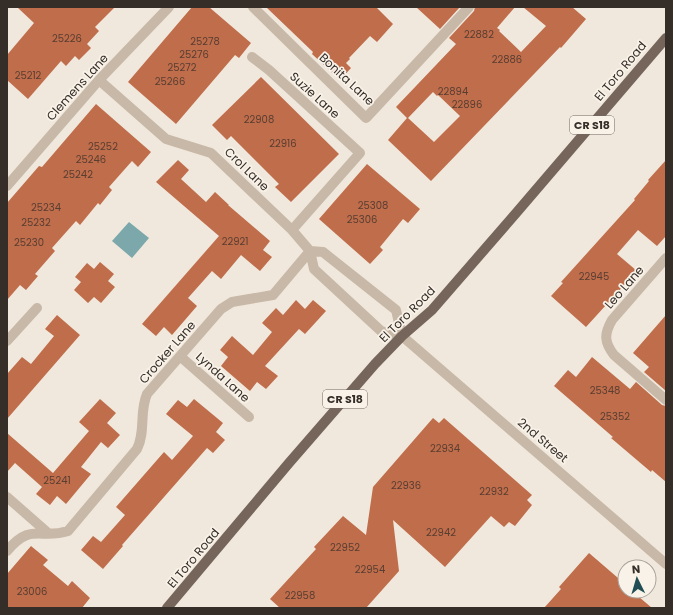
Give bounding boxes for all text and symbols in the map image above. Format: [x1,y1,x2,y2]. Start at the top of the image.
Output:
house number: 22882 [464,27,494,42]
house number: 25226 [52,31,82,46]
house number: 25278 [190,34,220,49]
street label: El Toro Road [590,38,650,104]
house number: 25276 [179,47,209,62]
street label: Bonita Lane [316,49,378,109]
street label: Clemens Lane [42,50,112,124]
house number: 22886 [492,52,522,67]
house number: 25272 [168,60,197,75]
house number: 25212 [15,68,42,83]
street label: Suzie Lane [286,68,344,122]
house number: 25266 [155,74,185,89]
house number: 22894 [438,84,468,99]
house number: 22896 [452,97,482,112]
house number: 22908 [244,112,274,127]
road number: CR S18 [570,116,614,134]
house number: 22916 [269,136,297,151]
house number: 25252 [88,139,118,154]
street label: Crol Lane [221,143,273,195]
house number: 25246 [76,152,106,167]
house number: 25242 [63,167,93,182]
house number: 25308 [358,198,388,213]
house number: 25234 [31,200,61,215]
house number: 25306 [347,212,377,227]
house number: 25232 [21,215,51,230]
house number: 22921 [222,234,248,249]
house number: 25230 [14,235,44,250]
street label: Leo Lane [601,262,647,312]
house number: 22945 [579,269,609,284]
street label: El Toro Road [375,282,439,346]
street label: Crocker Lane [135,317,199,387]
street label: Lynda Lane [192,348,254,406]
house number: 25348 [590,383,620,398]
road number: CR S18 [323,390,367,408]
house number: 25352 [600,409,630,424]
street label: 2nd Street [514,414,572,466]
house number: 22934 [430,441,460,456]
house number: 25241 [43,473,71,488]
house number: 22936 [391,478,421,493]
house number: 22932 [479,484,509,499]
street label: El Toro Road [163,525,223,591]
house number: 22942 [426,525,456,540]
house number: 22952 [330,540,360,555]
north arrow [617,559,657,599]
text: N [631,561,641,577]
house number: 22954 [355,562,385,577]
house number: 23006 [17,584,47,599]
house number: 22958 [285,588,315,603]

